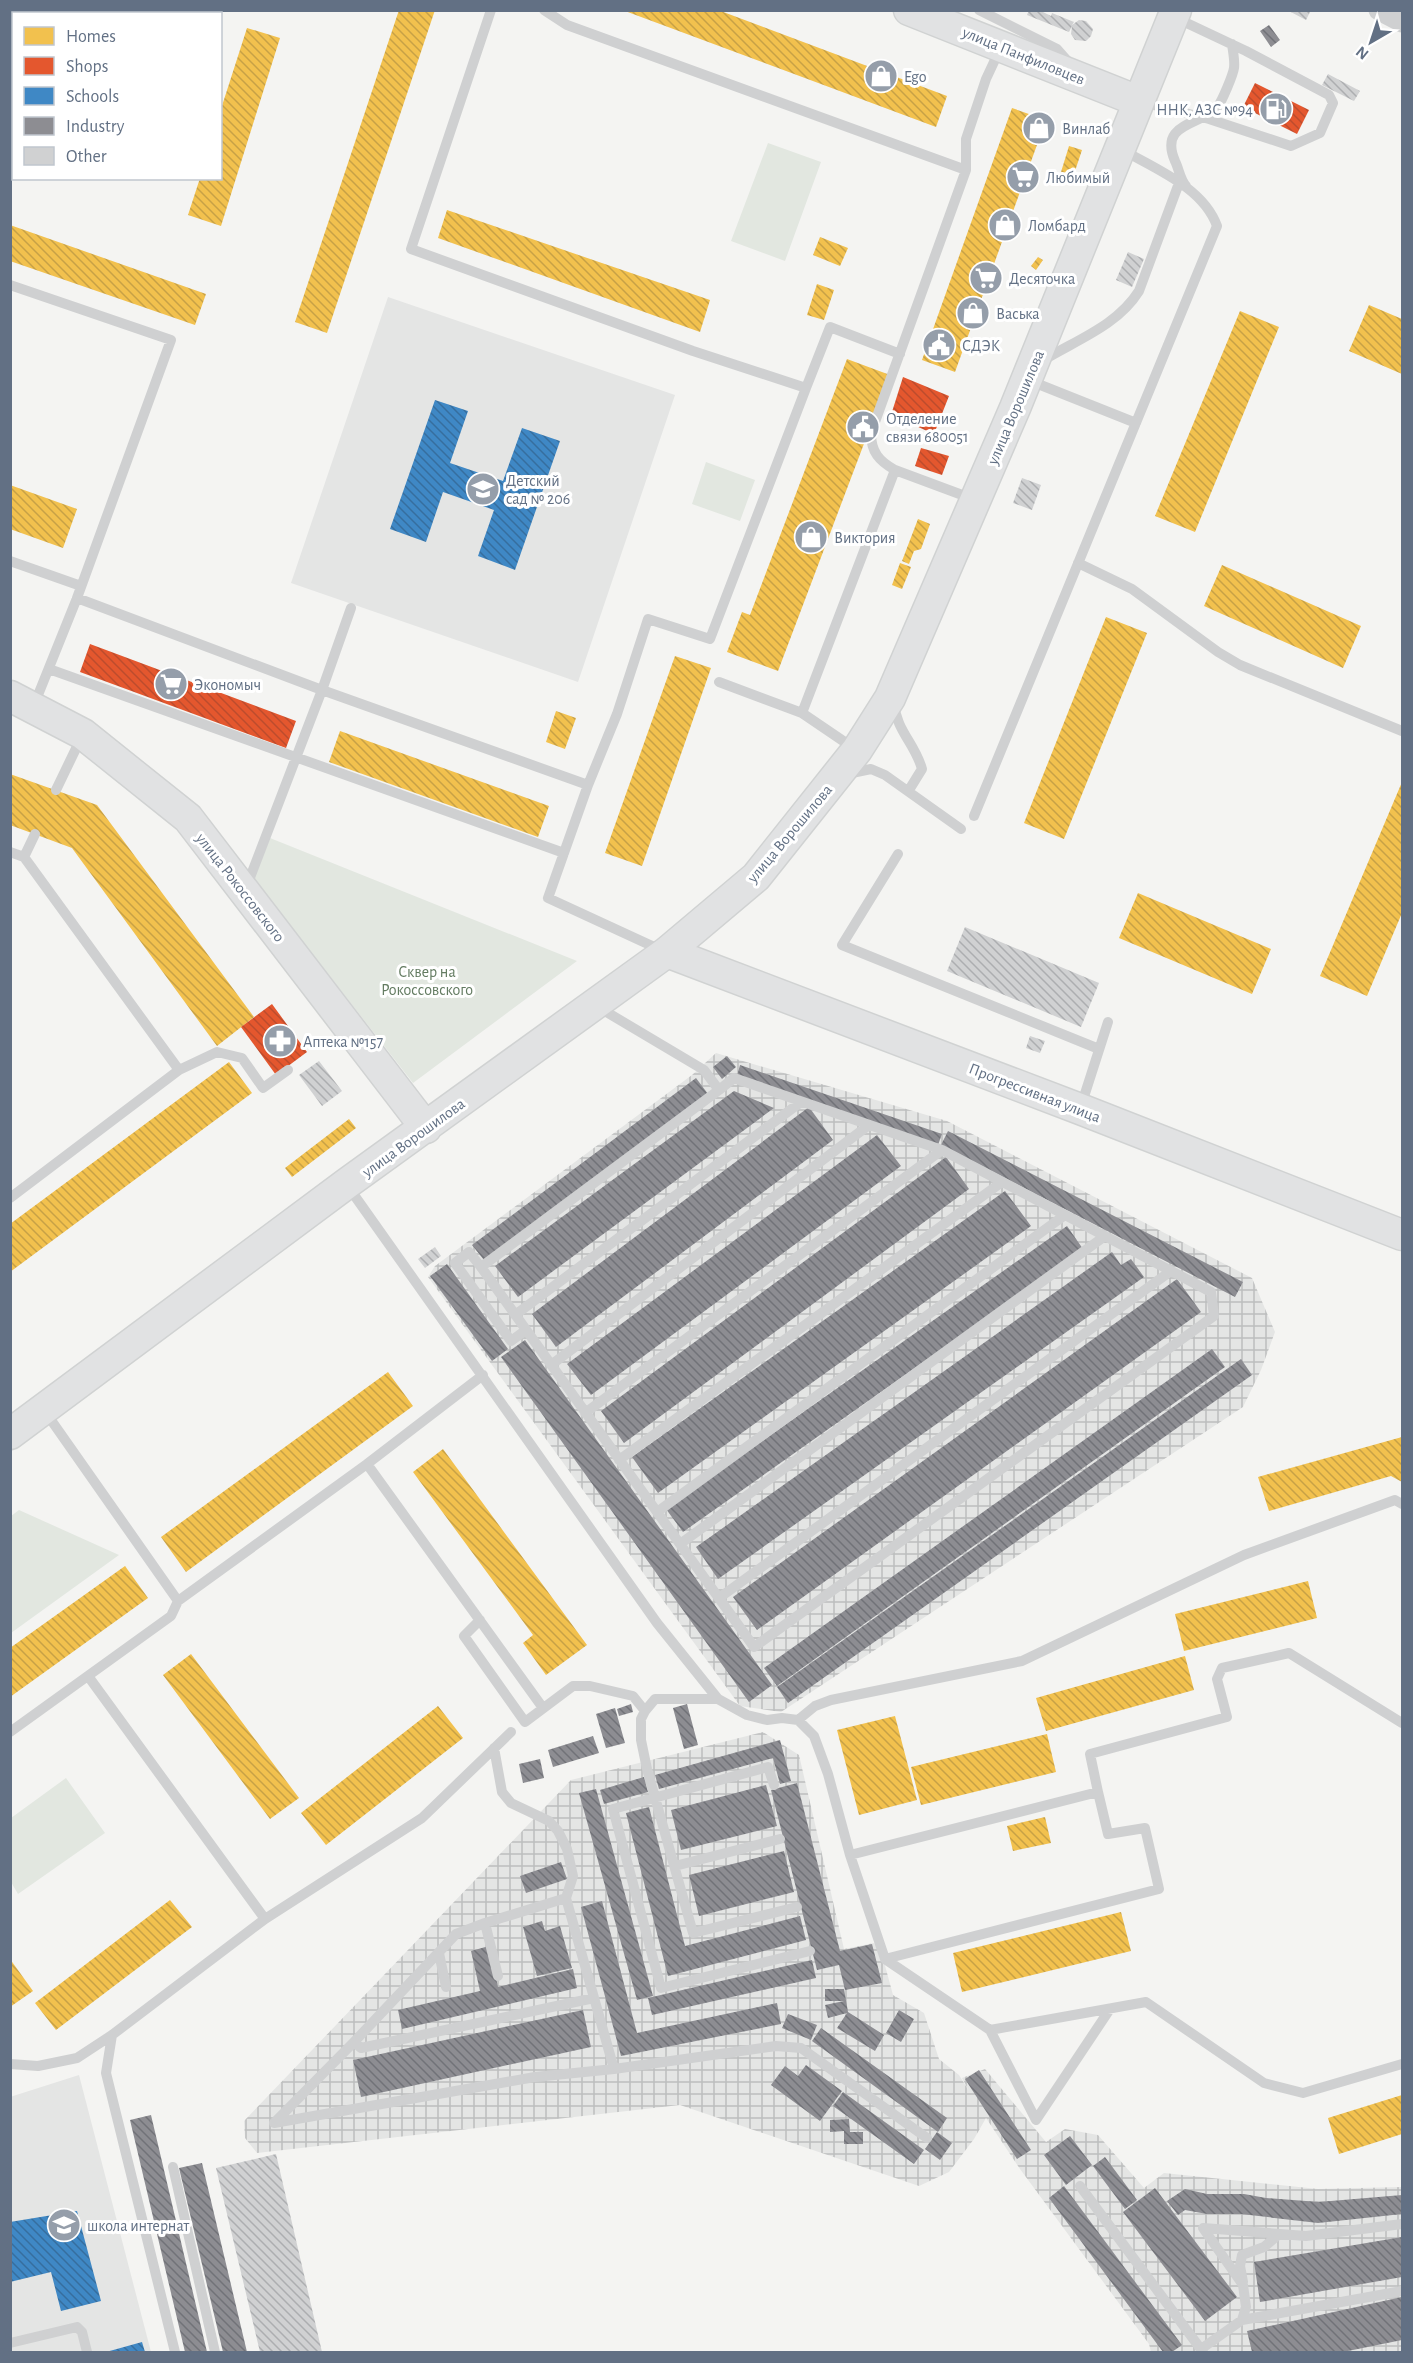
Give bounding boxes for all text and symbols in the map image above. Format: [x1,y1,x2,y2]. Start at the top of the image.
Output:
legend [12,12,222,180]
north arrow [1341,12,1401,72]
street label: улица Панфиловцев [959,24,1087,89]
text: Homes [66,28,116,46]
text: N [1353,43,1372,63]
text: Shops [66,58,108,76]
shop icon: Ego [863,58,899,94]
place label: Ego [904,69,927,85]
text: Schools [66,88,119,106]
fuel station icon: ННК, АЗС №94 [1258,91,1294,127]
place label: ННК, АЗС №94 [1156,102,1253,118]
shop icon: Винлаб [1021,110,1057,146]
text: Industry [66,118,125,136]
place label: Винлаб [1062,121,1110,137]
text: Other [66,148,107,166]
supermarket icon: Любимый [1005,159,1041,195]
place label: Любимый [1046,170,1110,186]
shop icon: Ломбард [987,207,1023,243]
place label: Ломбард [1028,218,1086,234]
supermarket icon: Десяточка [968,260,1004,296]
place label: Десяточка [1009,271,1075,287]
shop icon: Васька [955,295,991,331]
place label: Васька [996,306,1040,322]
public building icon: СДЭК [921,327,957,363]
place label: СДЭК [962,338,1000,354]
street label: улица Ворошилова [984,348,1048,468]
public building icon: Отделение связи 680051 [845,409,881,445]
place label: Отделение связи 680051 [886,411,969,445]
school or university icon: Детский сад № 206 [465,471,501,507]
place label: Детский сад № 206 [506,473,570,507]
shop icon: Виктория [793,519,829,555]
place label: Виктория [834,530,896,546]
supermarket icon: Экономыч [153,666,189,702]
place label: Экономыч [194,677,261,693]
street label: улица Ворошилова [744,782,836,887]
street label: улица Рокоссовского [192,830,288,946]
park label: Сквер на Рокоссовского [381,964,473,998]
pharmacy icon: Аптека №157 [262,1023,298,1059]
place label: Аптека №157 [303,1034,383,1050]
street label: Прогрессивная улица [966,1060,1103,1126]
street label: улица Ворошилова [359,1095,468,1182]
school or university icon: школа интернат [46,2207,82,2243]
place label: школа интернат [87,2218,190,2234]

